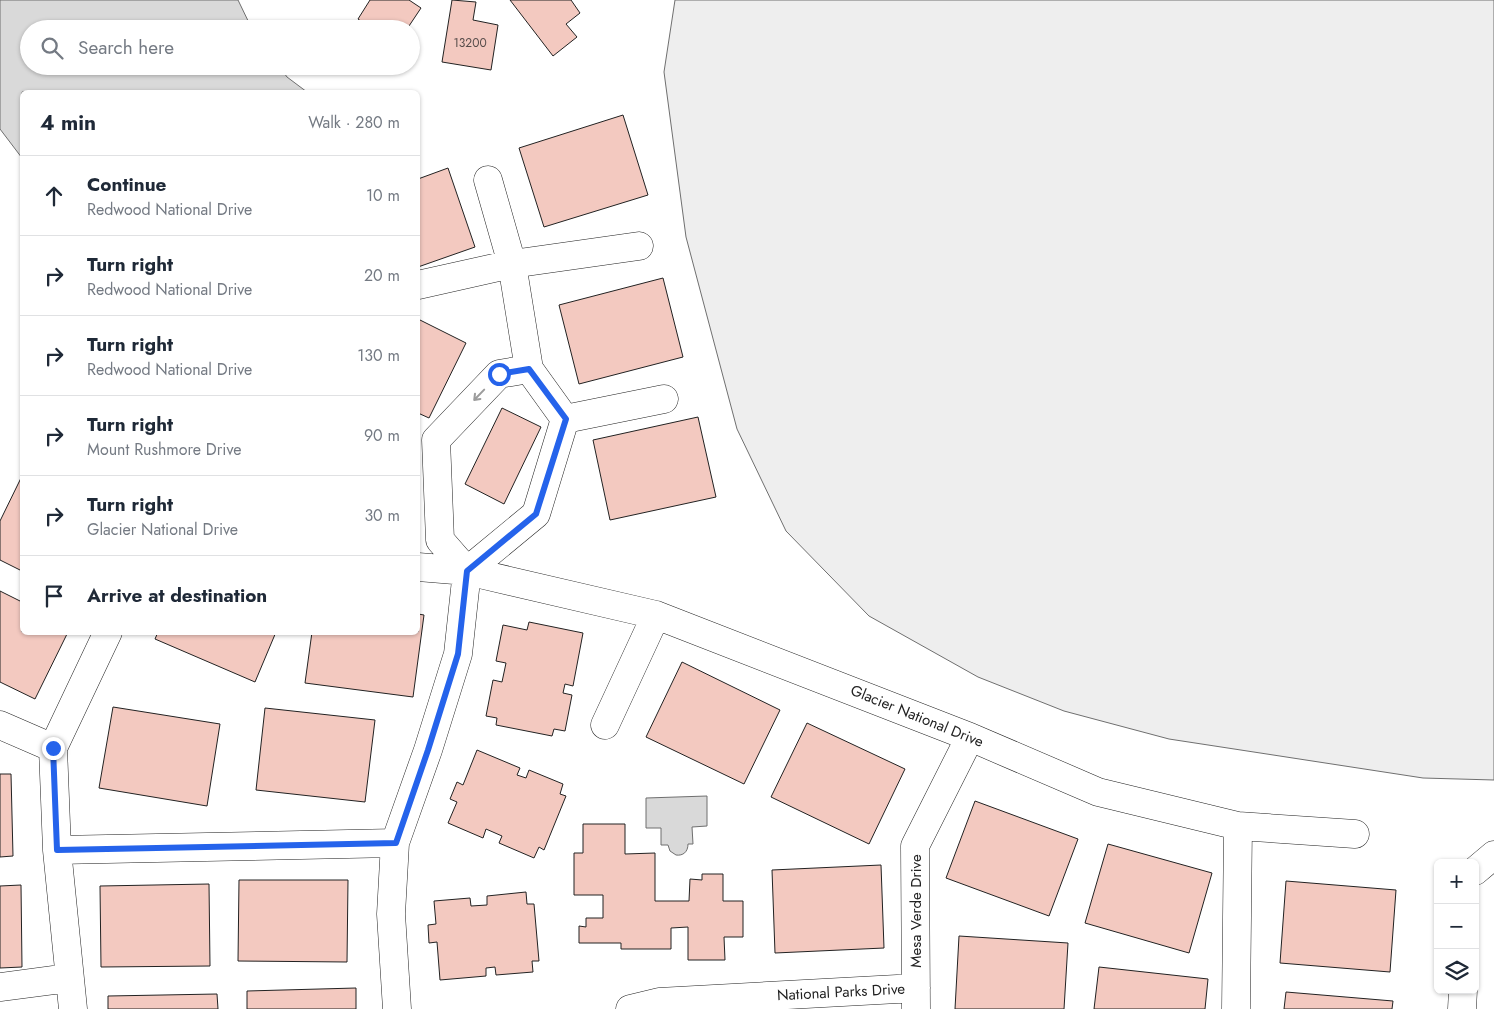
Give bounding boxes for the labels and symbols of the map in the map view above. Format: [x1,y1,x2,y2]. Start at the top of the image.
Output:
house number: 13200 [453,34,487,52]
route start [488,363,511,386]
one-way arrow [473,389,485,402]
street label: Glacier National Drive [847,679,987,753]
route end [42,737,65,760]
street label: Mesa Verde Drive [905,854,927,968]
street label: National Parks Drive [776,978,906,1006]

